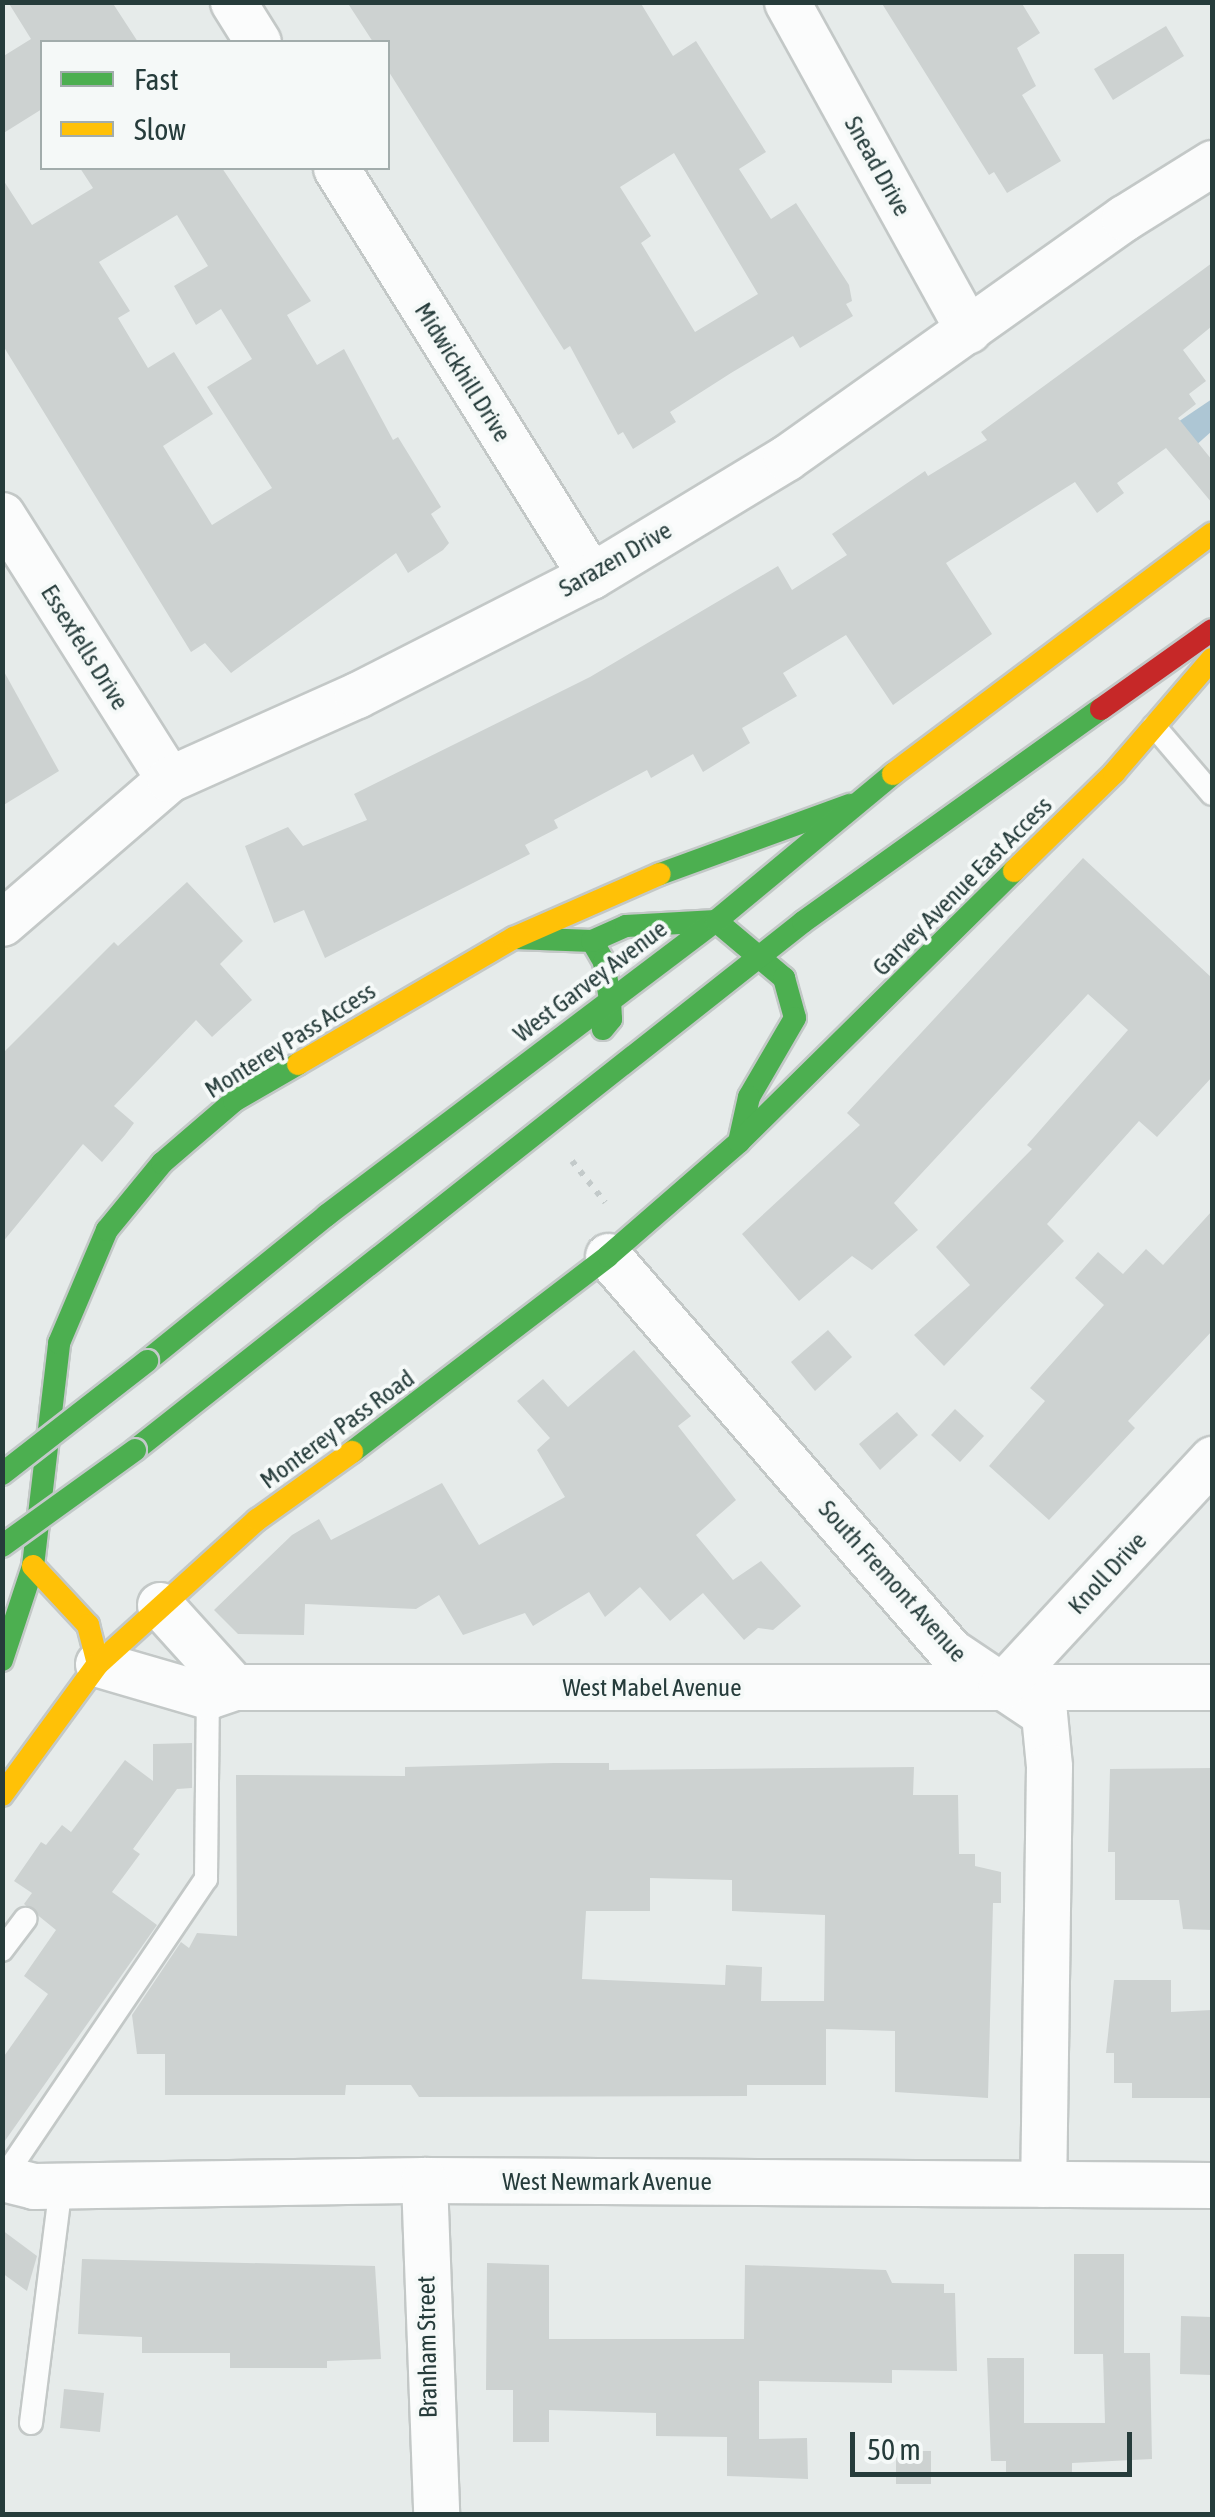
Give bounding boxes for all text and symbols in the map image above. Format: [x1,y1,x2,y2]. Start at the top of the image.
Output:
legend [40,40,390,170]
text: Fast [134,62,179,96]
street label: Snead Drive [838,111,918,221]
text: Slow [134,112,186,146]
street label: Midwickhill Drive [408,297,518,447]
street label: Sarazen Drive [553,515,677,603]
street label: Essexfells Drive [35,579,135,715]
street label: Garvey Avenue East Access [866,790,1058,982]
street label: West Garvey Avenue [507,914,673,1048]
street label: Monterey Pass Access [199,976,381,1104]
street label: Monterey Pass Road [254,1363,420,1495]
street label: South Fremont Avenue [813,1494,973,1668]
street label: Knoll Drive [1061,1526,1153,1620]
street label: West Mabel Avenue [563,1672,741,1702]
street label: West Newmark Avenue [502,2166,712,2196]
street label: Branham Street [411,2275,443,2419]
scale bar [855,2412,1138,2474]
text: 50 m [867,2432,921,2466]

